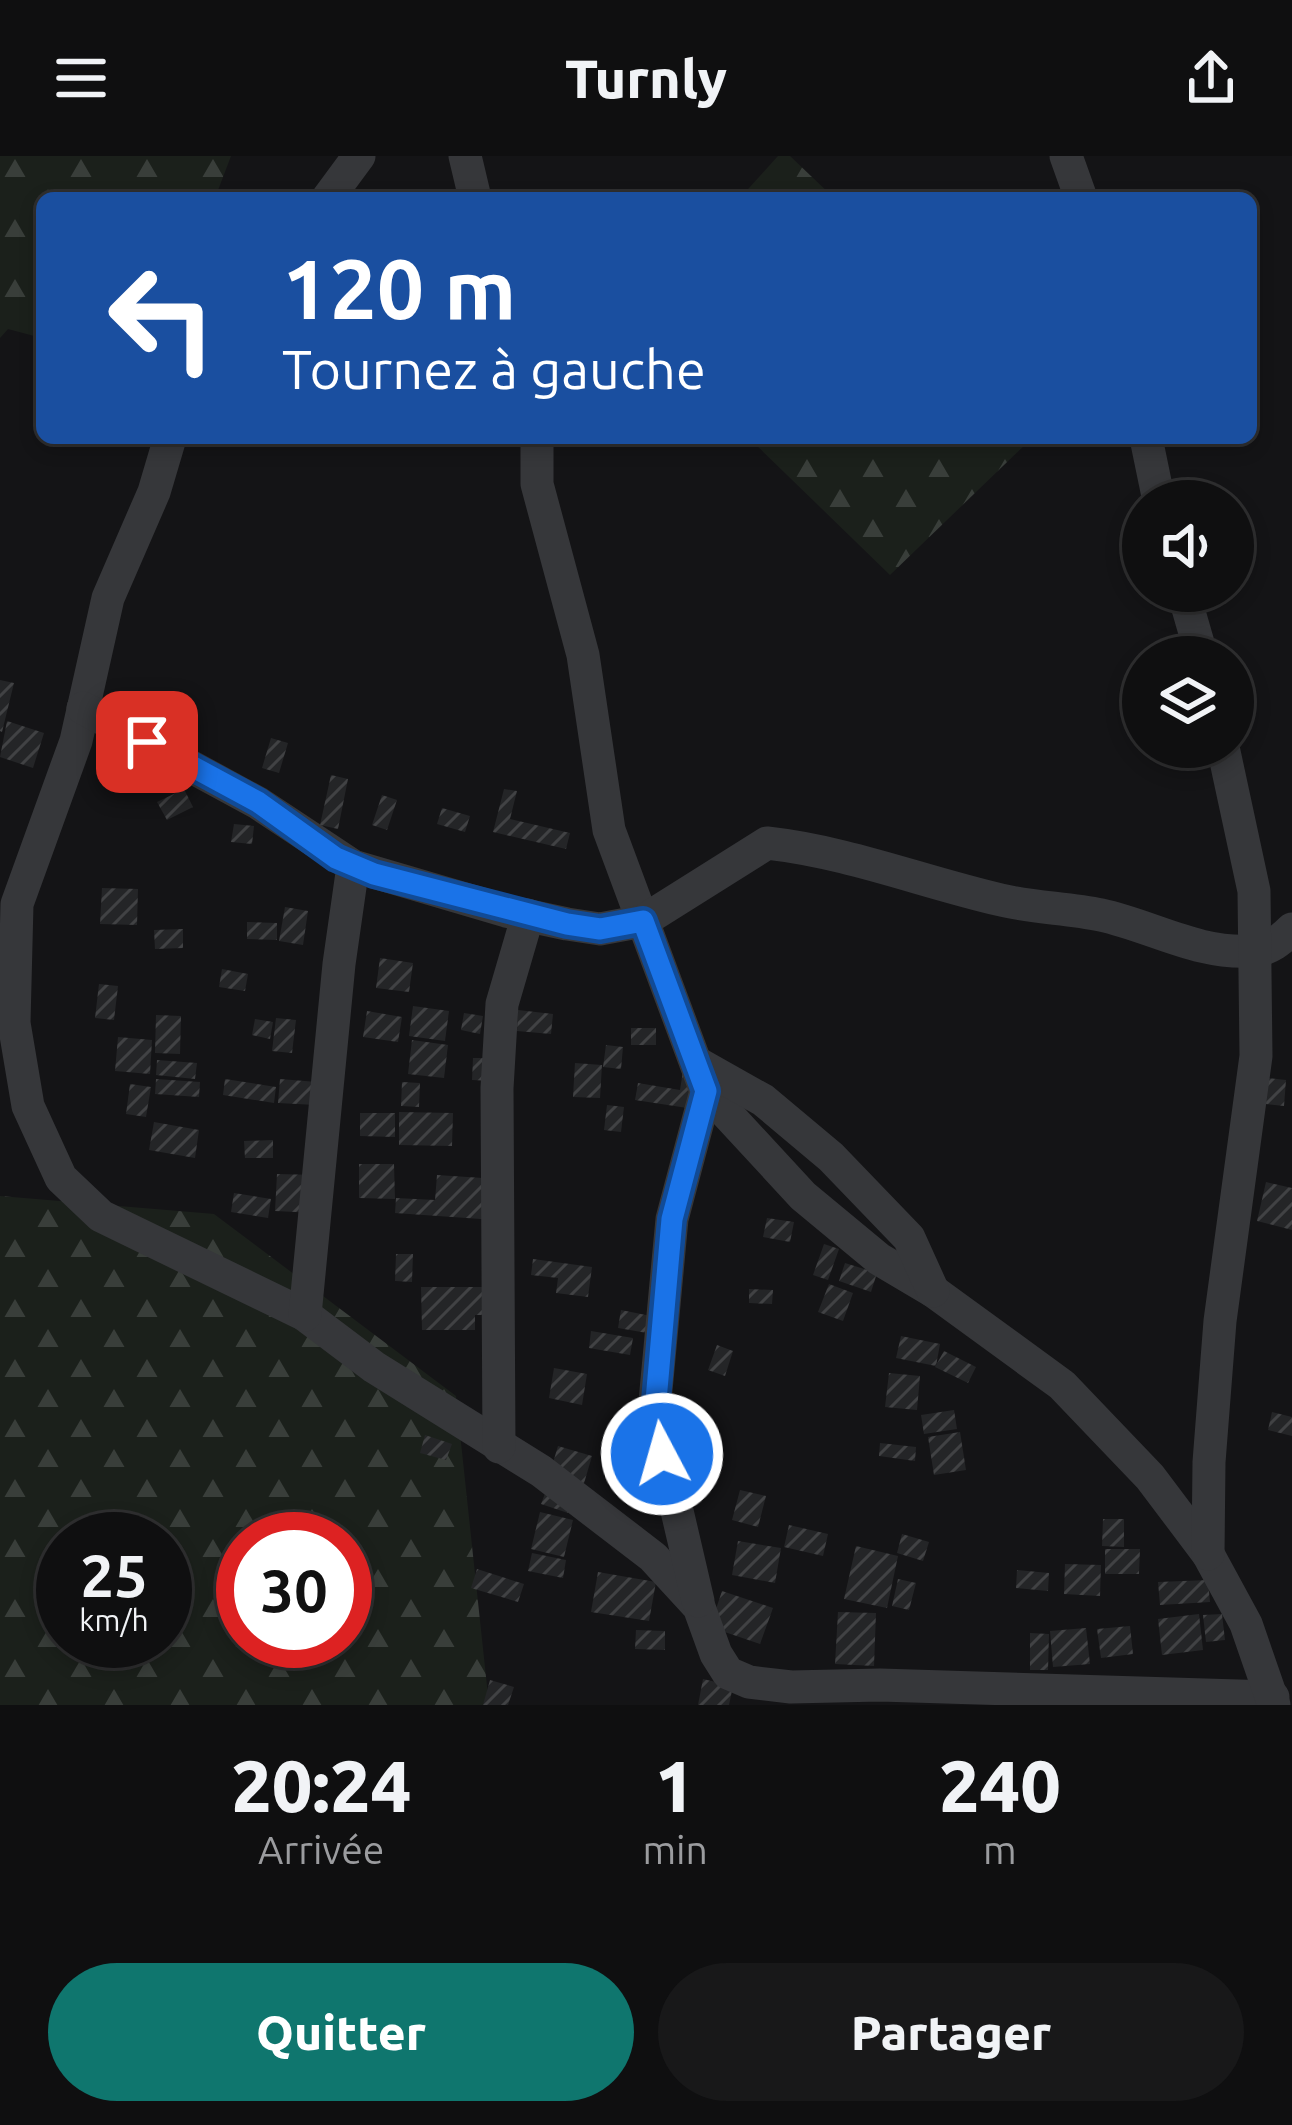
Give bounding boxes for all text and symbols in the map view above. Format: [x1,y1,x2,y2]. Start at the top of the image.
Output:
icon: menu [48,45,114,111]
icon: share [1178,45,1244,111]
text: Turnly [565,48,727,108]
icon: left [84,240,240,396]
text: 120 m [282,241,516,335]
text: Tournez à gauche [282,339,706,399]
map controls [1122,480,1254,768]
button: sound [1122,480,1254,612]
button: layers [1122,636,1254,768]
pin [96,691,198,793]
icon: arrive [114,709,180,775]
position arrow [599,1391,725,1517]
speed limit sign: 30 [216,1512,372,1668]
text: 25 [80,1541,148,1608]
text: km/h [79,1603,149,1637]
text: 20:24 [231,1745,411,1826]
text: 1 [655,1745,695,1826]
text: 240 [939,1745,1061,1826]
text: Arrivée [258,1828,384,1871]
text: min [642,1828,708,1871]
text: m [983,1828,1017,1871]
button: Quitter [48,1963,634,2101]
button: Partager [658,1963,1244,2101]

